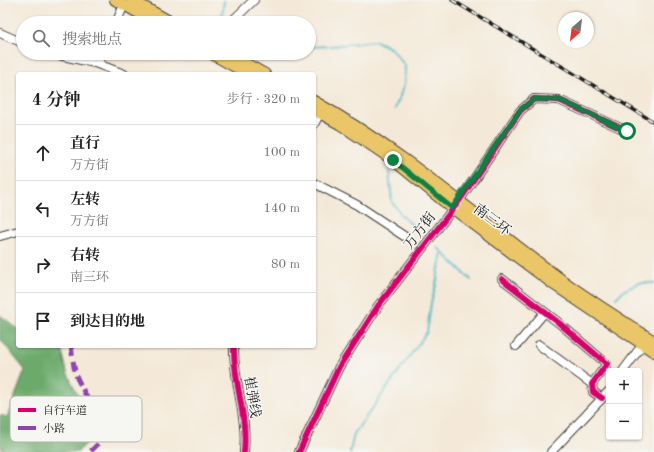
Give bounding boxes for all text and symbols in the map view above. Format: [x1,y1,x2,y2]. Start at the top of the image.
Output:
north arrow [558,12,594,48]
search box [16,16,316,60]
icon: search [30,27,52,49]
text: 搜索地点 [62,33,122,48]
text: 4 分钟 [32,92,81,109]
text: 步行 · 320 m [226,93,300,106]
route start [618,122,636,140]
text: 直行 [70,137,100,152]
icon: ahead [32,142,54,164]
text: 100 m [263,146,300,159]
route end [384,151,402,169]
text: 万方街 [70,159,109,172]
text: 左转 [70,193,100,208]
icon: left [32,198,54,220]
street label: 南三环 [471,201,514,238]
text: 140 m [263,202,300,215]
street label: 万方街 [401,209,438,252]
text: 万方街 [70,215,109,228]
text: 右转 [70,249,100,264]
icon: right [32,254,54,276]
text: 80 m [271,258,300,271]
text: 南三环 [70,271,109,284]
icon: arrive [32,310,54,332]
text: 到达目的地 [70,315,145,330]
map controls [606,368,642,440]
button: + [606,368,642,404]
street label: 崔弹线 [242,375,263,419]
legend [10,396,142,442]
text: 自行车道 [43,404,87,417]
button: − [606,404,642,440]
text: 小路 [43,422,65,435]

